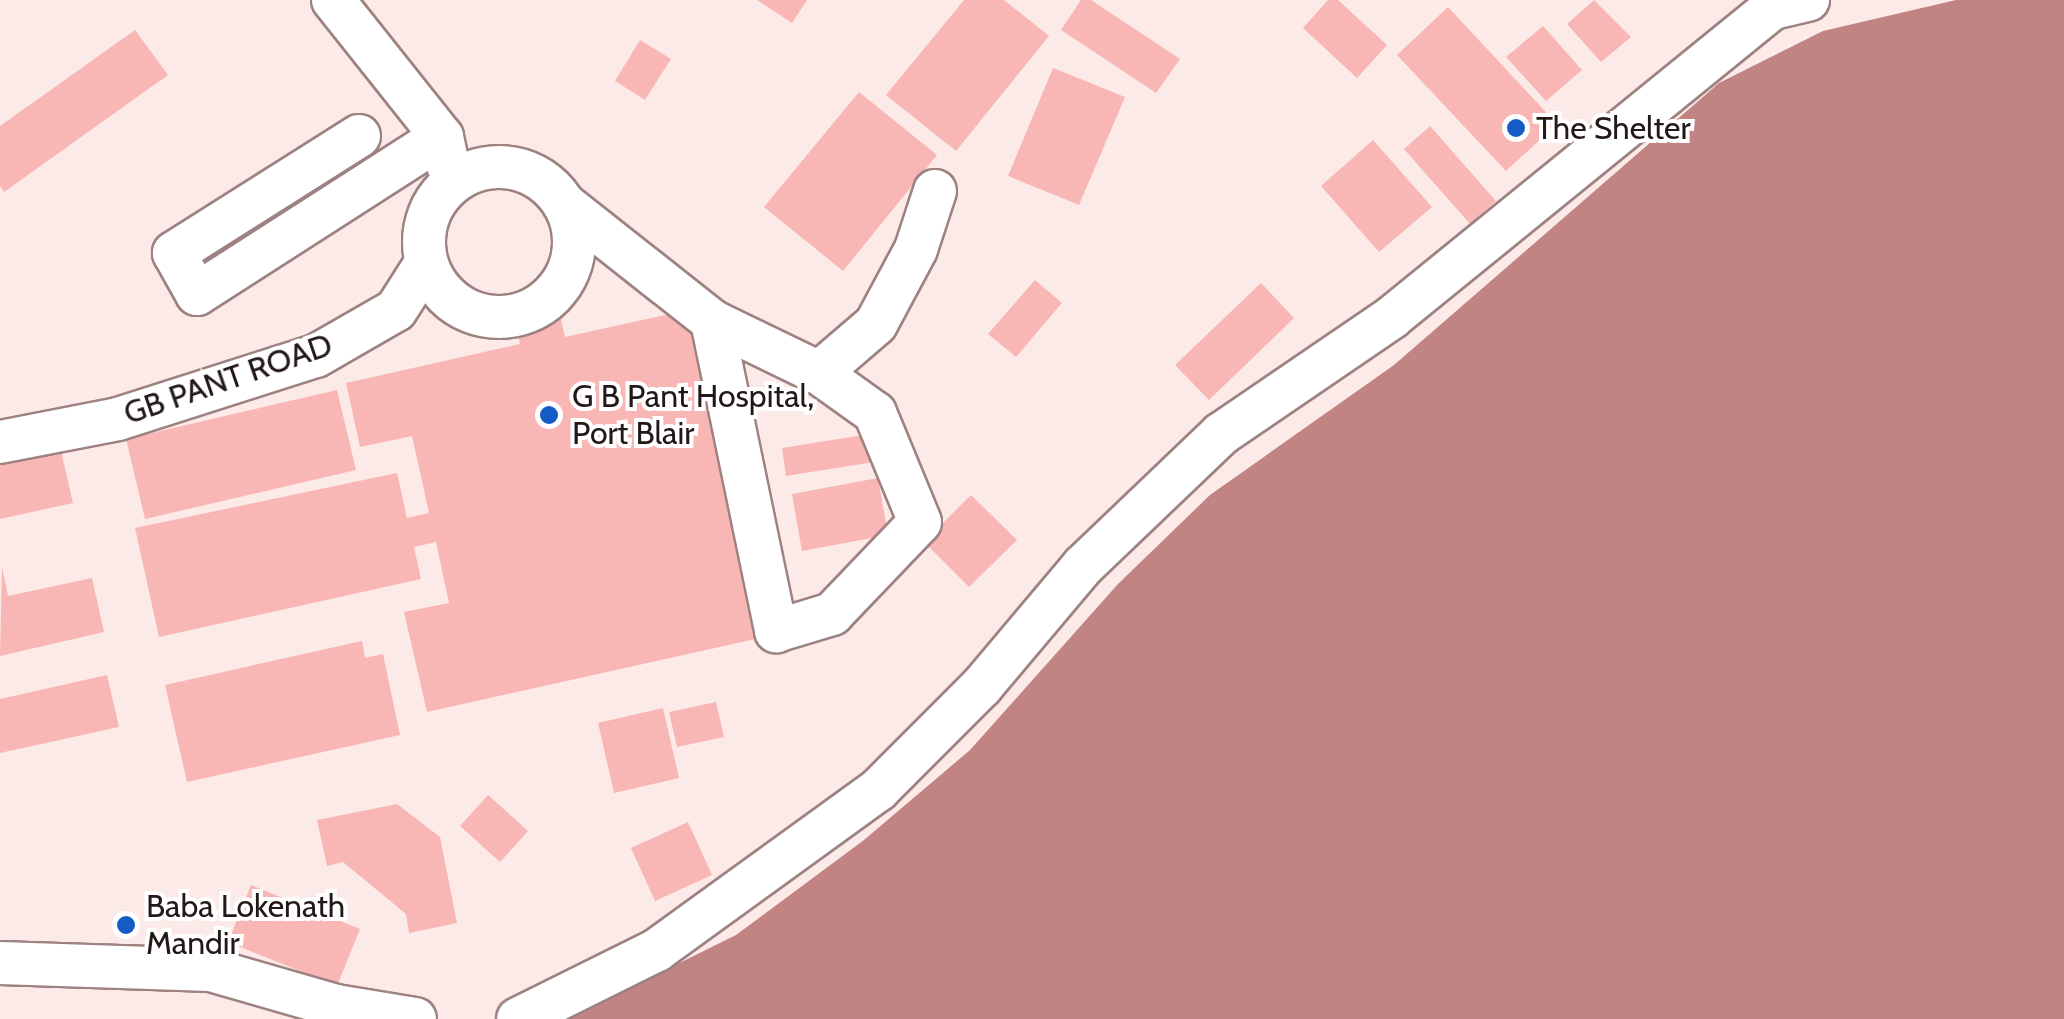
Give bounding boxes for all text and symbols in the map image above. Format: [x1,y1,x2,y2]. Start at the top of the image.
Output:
place label: The Shelter [1536,109,1691,147]
marker: The Shelter [1505,117,1527,139]
street label: GB PANT ROAD [119,325,337,433]
place label: G B Pant Hospital, Port Blair [572,378,814,453]
marker: G B Pant Hospital, Port Blair [536,402,562,428]
place label: Baba Lokenath Mandir [146,888,345,963]
marker: Baba Lokenath Mandir [115,914,137,936]

